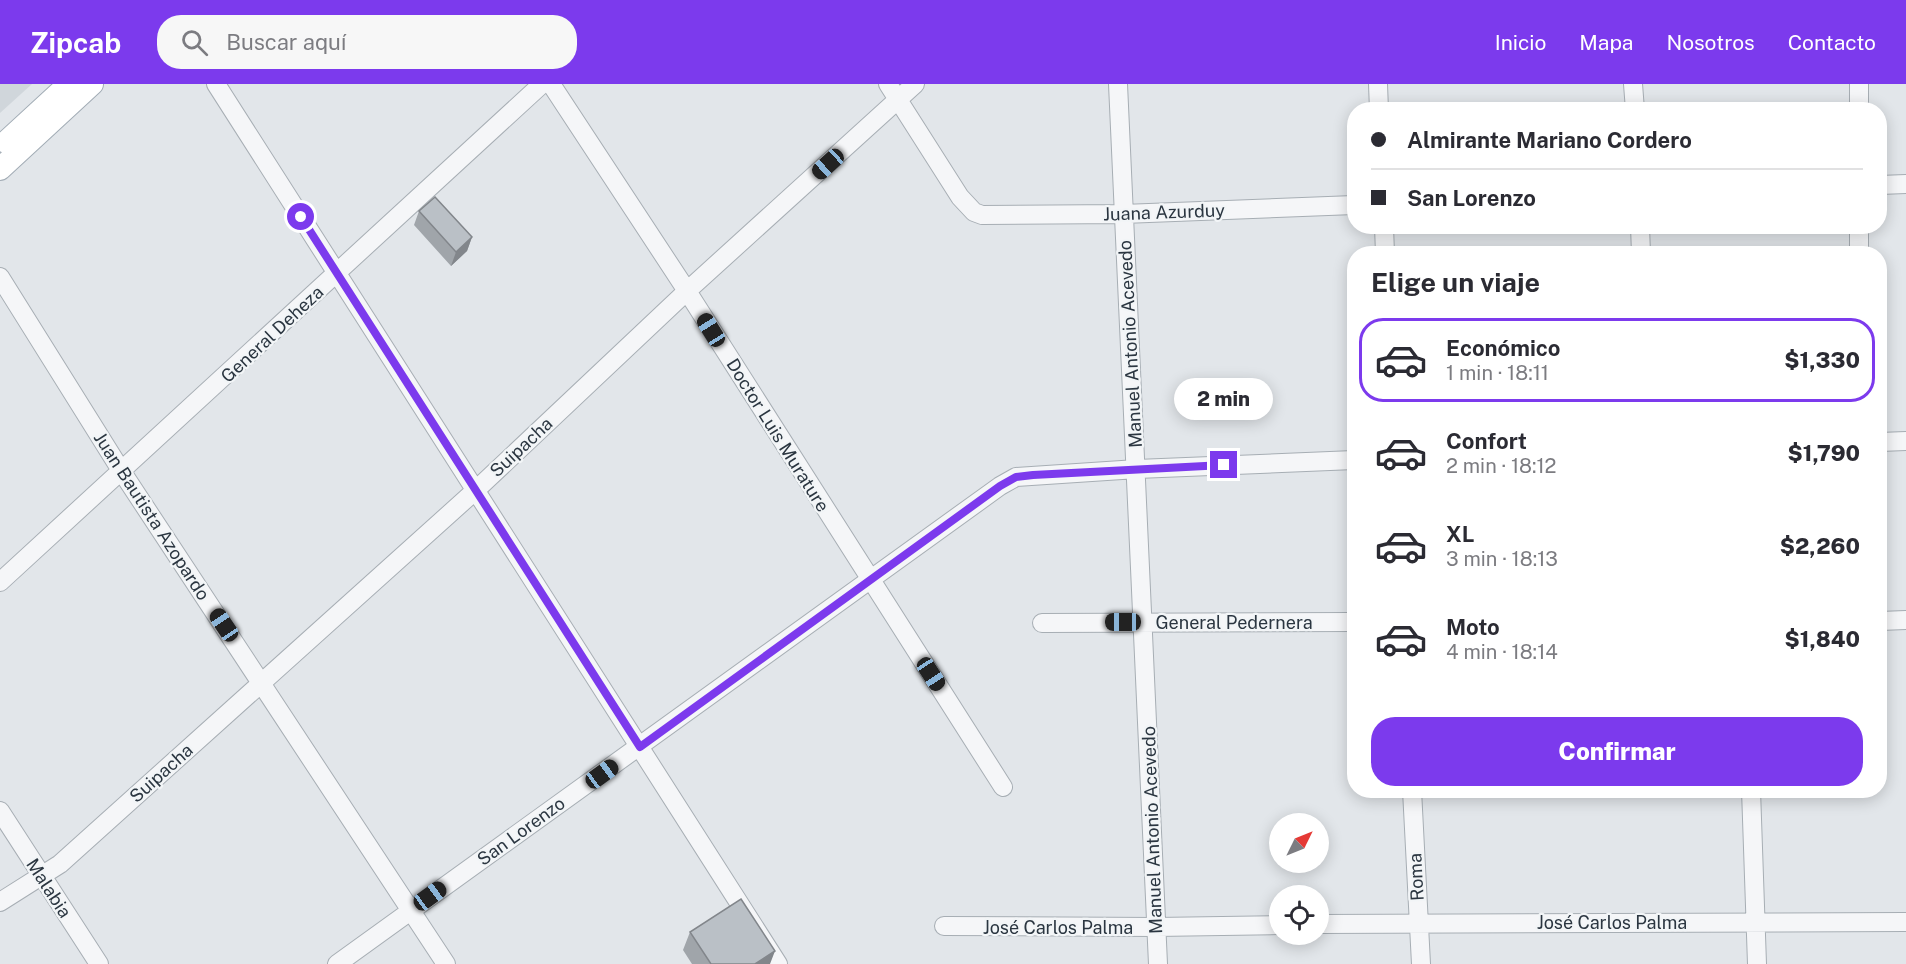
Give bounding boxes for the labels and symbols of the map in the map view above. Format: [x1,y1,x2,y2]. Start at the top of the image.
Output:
car [809,145,847,183]
street label: Juana Azurduy [1103,199,1226,225]
route start [287,203,314,230]
street label: Manuel Antonio Acevedo [1114,240,1146,448]
street label: General Deheza [216,281,328,387]
car [694,310,728,350]
street label: Doctor Luis Murature [722,355,834,515]
callout: 2 min [1174,378,1274,420]
street label: Suipacha [485,413,557,481]
street label: Juan Bautista Azopardo [90,428,214,604]
route end [1210,451,1237,478]
car [206,605,242,645]
street label: General Pedernera [1155,612,1313,633]
car [1105,613,1141,631]
car [914,654,948,694]
street label: Manuel Antonio Acevedo [1138,726,1166,934]
street label: Suipacha [125,739,197,807]
car [582,756,622,792]
street label: San Lorenzo [473,792,569,870]
north arrow [1269,813,1329,873]
street label: Roma [1404,853,1428,901]
street label: Malabia [22,854,76,922]
car [410,878,450,914]
street label: José Carlos Palma [1537,912,1687,933]
street label: José Carlos Palma [983,917,1133,938]

